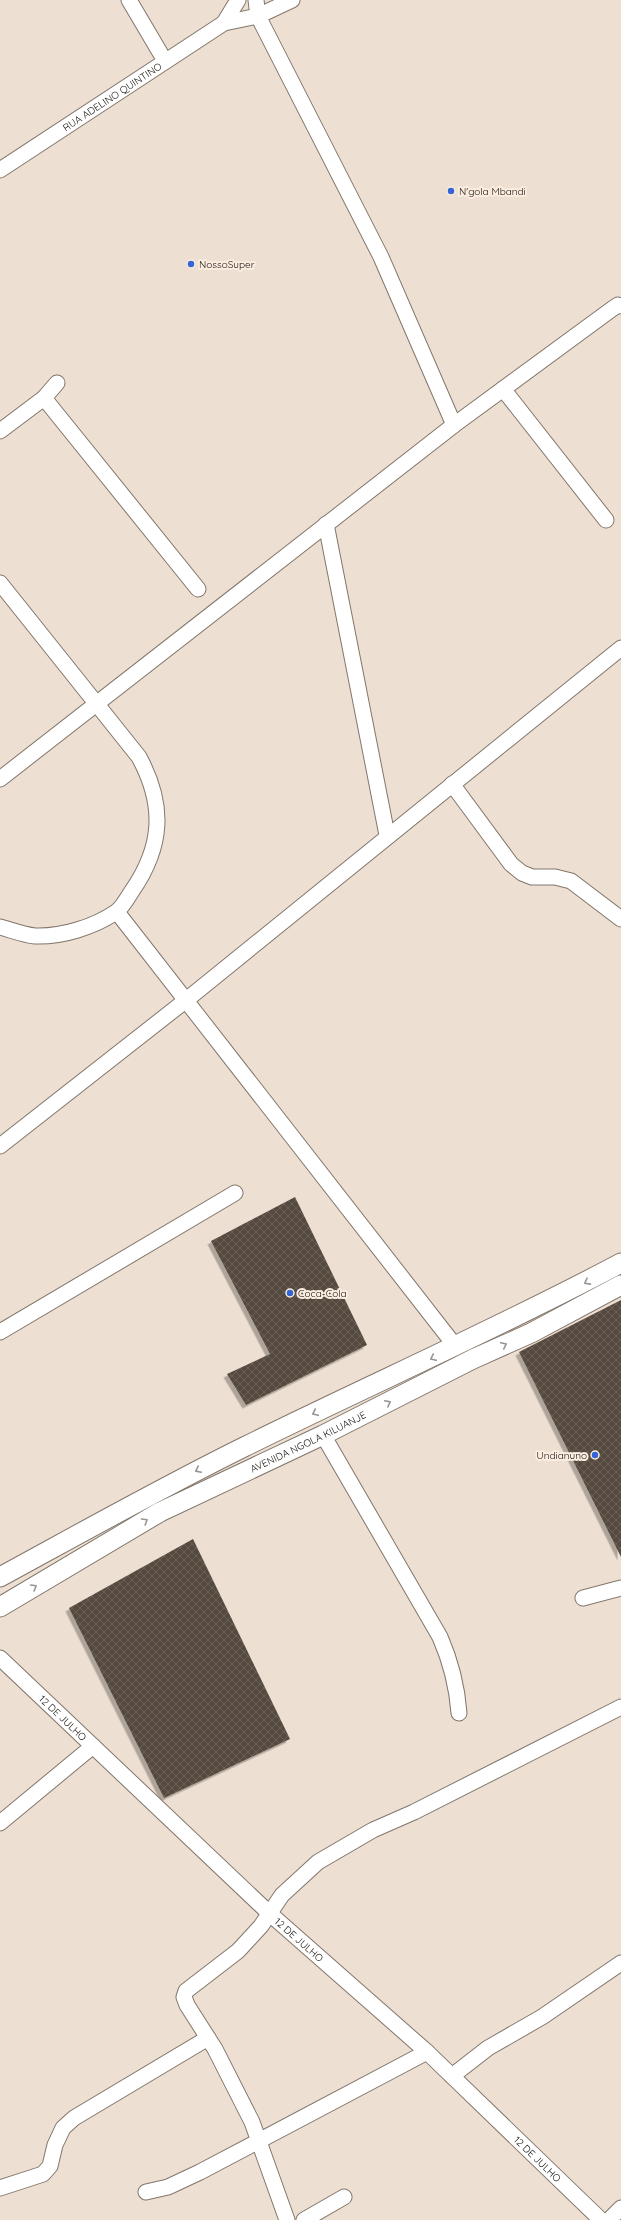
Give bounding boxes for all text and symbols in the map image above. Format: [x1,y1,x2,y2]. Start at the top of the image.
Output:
street label: RUA ADELINO QUINTINO [60,59,165,134]
place label: N'gola Mbandi [459,185,526,198]
marker: N'gola Mbandi [446,186,456,196]
place label: NossoSuper [199,258,255,271]
marker: NossoSuper [186,259,196,269]
one-way arrow [583,1277,591,1284]
place label: Coca-Cola [298,1287,347,1300]
marker: Coca-Cola [285,1288,295,1298]
one-way arrow [500,1342,508,1350]
one-way arrow [429,1353,437,1361]
one-way arrow [384,1400,391,1407]
street label: AVENIDA NGOLA KILUANJE [248,1408,369,1475]
one-way arrow [312,1408,319,1416]
place label: Undianuno [537,1449,587,1462]
marker: Undianuno [590,1450,600,1460]
one-way arrow [195,1466,202,1473]
one-way arrow [141,1519,148,1526]
one-way arrow [30,1585,37,1592]
street label: 12 DE JULHO [36,1693,90,1744]
street label: 12 DE JULHO [272,1915,326,1965]
street label: 12 DE JULHO [511,2134,564,2185]

